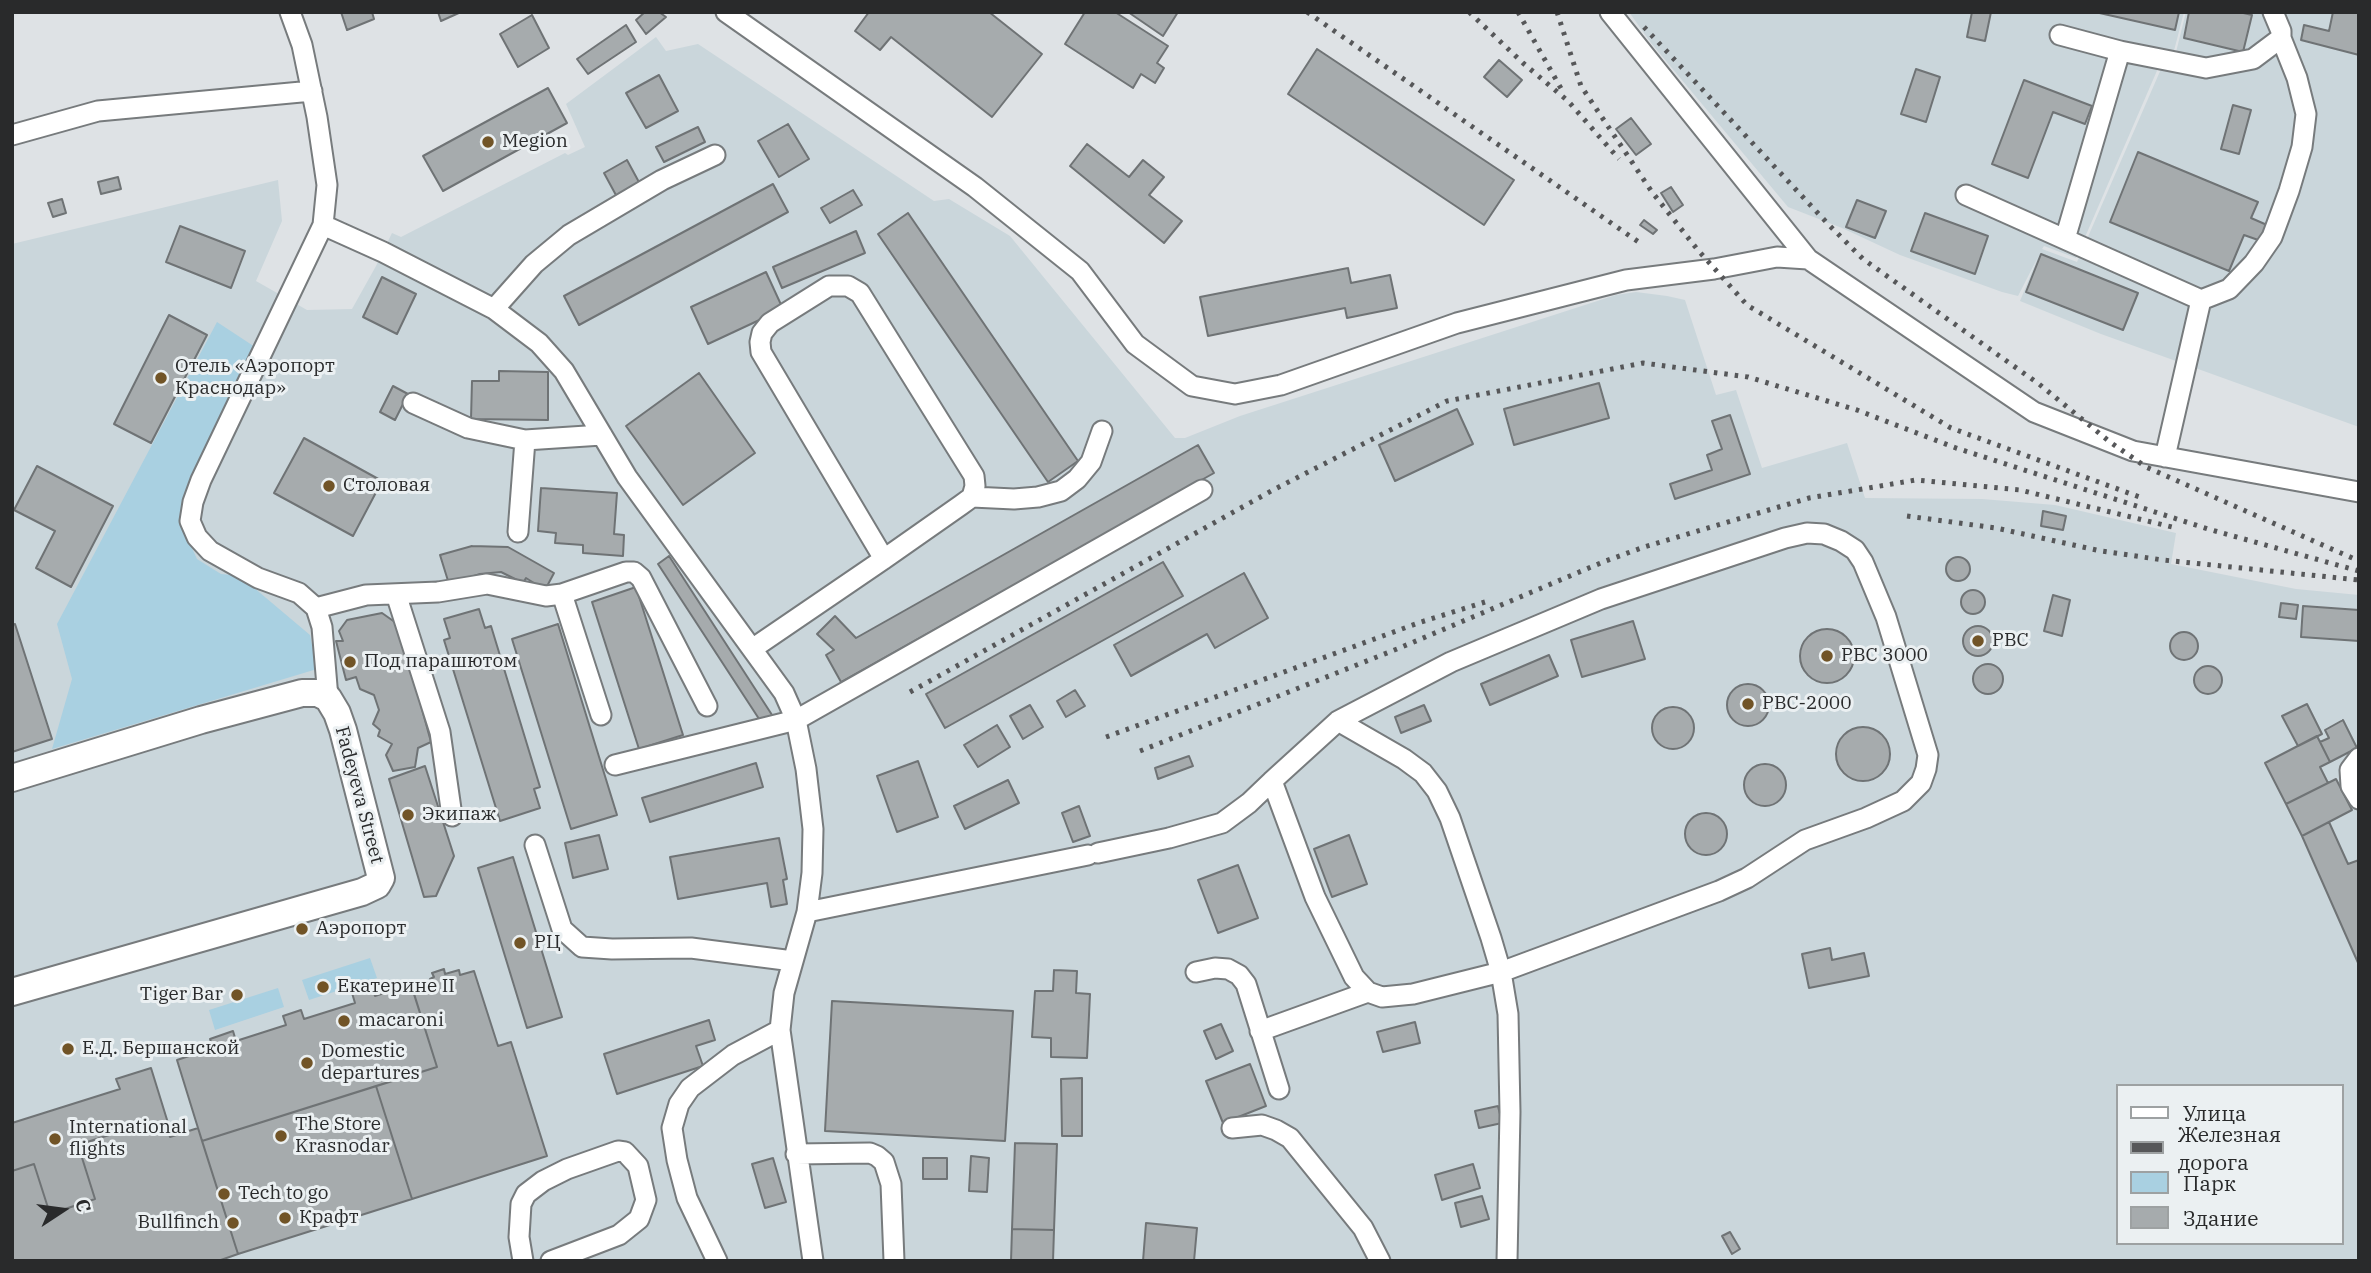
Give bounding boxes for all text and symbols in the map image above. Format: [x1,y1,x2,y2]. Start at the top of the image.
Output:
place label: Megion [502,131,568,153]
marker: Megion [480,134,496,150]
place label: Отель «Аэропорт Краснодар» [175,356,335,400]
marker: Отель «Аэропорт Краснодар» [153,370,169,386]
place label: Столовая [343,475,430,497]
marker: Столовая [321,478,337,494]
place label: РВС [1992,630,2029,652]
marker: РВС [1970,633,1986,649]
place label: РВС 3000 [1841,645,1928,667]
marker: РВС 3000 [1819,648,1835,664]
place label: Под парашютом [364,651,518,673]
marker: Под парашютом [342,654,358,670]
place label: РВС-2000 [1762,693,1852,715]
marker: РВС-2000 [1740,696,1756,712]
street label: Fadeyeva Street [330,724,388,866]
place label: Экипаж [422,804,496,826]
marker: Экипаж [400,807,416,823]
place label: Аэропорт [316,918,406,940]
marker: Аэропорт [294,921,310,937]
place label: РЦ [534,932,561,954]
marker: РЦ [512,935,528,951]
place label: Екатерине II [337,976,455,998]
marker: Екатерине II [315,979,331,995]
place label: Tiger Bar [140,984,223,1006]
marker: Tiger Bar [229,987,245,1003]
place label: macaroni [358,1010,444,1032]
marker: macaroni [336,1013,352,1029]
place label: Е.Д. Бершанской [82,1038,239,1060]
marker: Е.Д. Бершанской [60,1041,76,1057]
place label: Domestic departures [321,1041,420,1085]
marker: Domestic departures [299,1055,315,1071]
legend [2116,1084,2343,1245]
text: Улица [2183,1099,2247,1127]
place label: The Store Krasnodar [295,1114,390,1158]
place label: International flights [69,1117,187,1161]
text: Железная дорога [2178,1120,2281,1176]
marker: The Store Krasnodar [273,1128,289,1144]
marker: International flights [47,1131,63,1147]
text: Парк [2183,1169,2236,1197]
north arrow [28,1175,98,1245]
place label: Tech to go [238,1183,329,1205]
marker: Tech to go [216,1186,232,1202]
text: С [70,1196,97,1214]
text: Здание [2183,1204,2258,1232]
place label: Крафт [299,1207,359,1229]
marker: Крафт [277,1210,293,1226]
place label: Bullfinch [137,1212,219,1234]
marker: Bullfinch [225,1215,241,1231]

